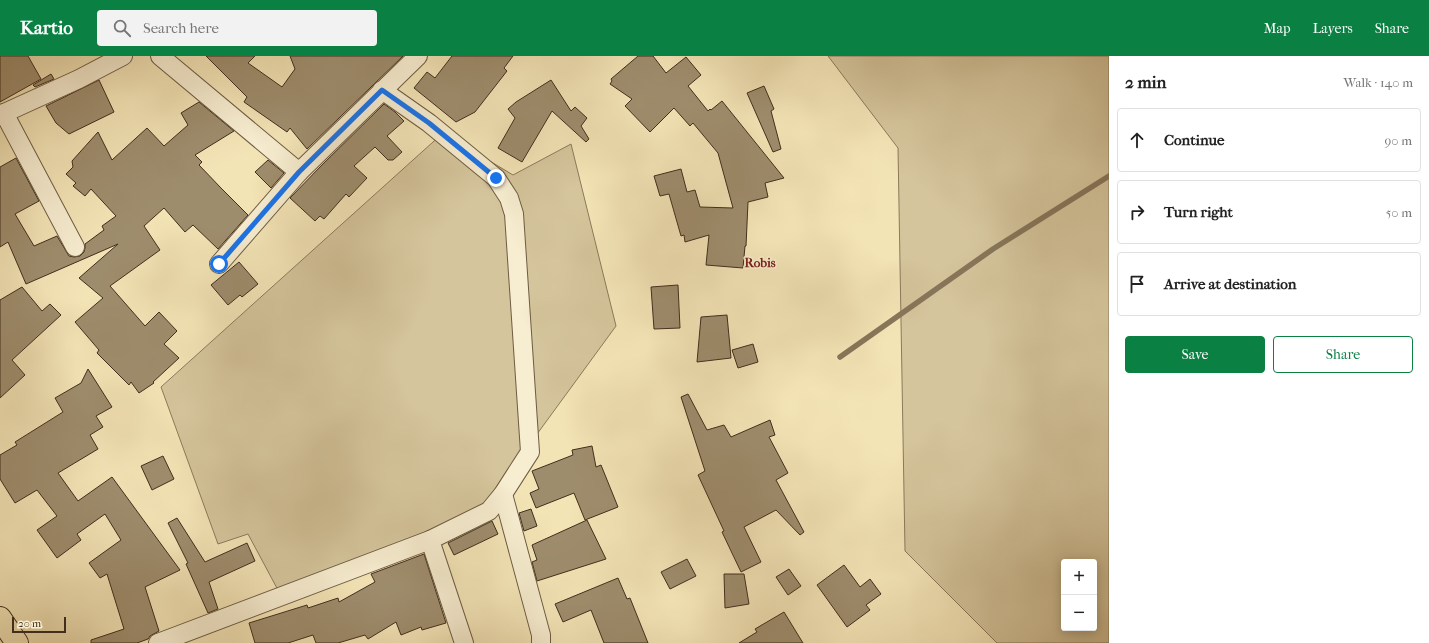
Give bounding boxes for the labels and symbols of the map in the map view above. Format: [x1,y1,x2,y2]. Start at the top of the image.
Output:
route end [487,169,505,187]
route start [210,255,228,273]
district label: Robis [744,255,776,270]
scale bar [12,615,66,634]

